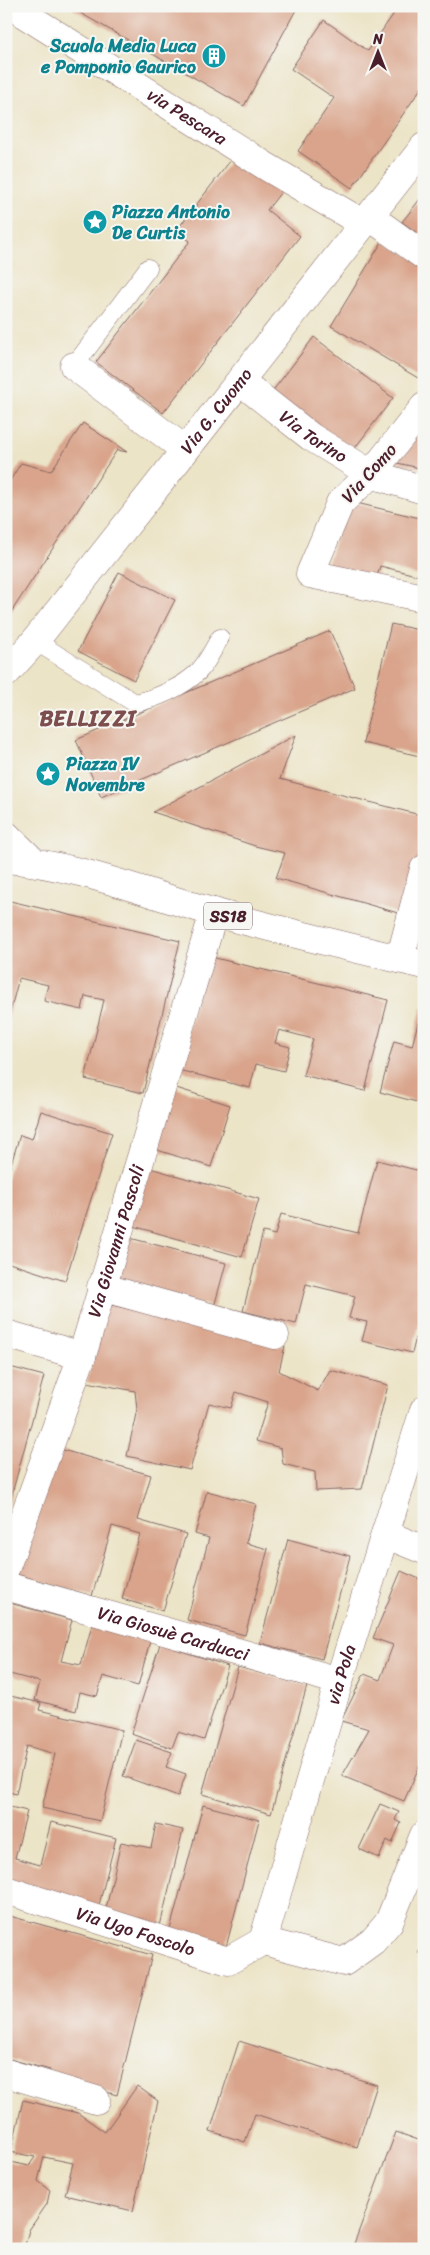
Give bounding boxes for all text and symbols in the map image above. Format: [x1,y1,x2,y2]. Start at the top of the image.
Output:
text: N [372,27,383,52]
north arrow [352,28,402,78]
place label: Scuola Media Luca e Pomponio Gaurico [40,30,197,83]
building icon: Scuola Media Luca e Pomponio Gaurico [201,43,227,69]
street label: via Pescara [141,79,234,155]
place label: Piazza Antonio De Curtis [112,196,230,249]
place icon: Piazza Antonio De Curtis [82,209,108,235]
street label: Via G. Cuomo [172,360,261,461]
street label: Via Torino [272,401,354,472]
street label: Via Como [333,435,405,511]
district label: BELLIZZI [40,699,138,738]
place label: Piazza IV Novembre [65,748,145,801]
place icon: Piazza IV Novembre [35,761,61,787]
road number: SS18 [204,902,252,929]
street label: Via Giovanni Pascoli [78,1160,154,1321]
street label: Via Giosuè Carducci [94,1597,254,1671]
street label: via Pola [317,1640,366,1708]
street label: Via Ugo Foscolo [72,1897,199,1965]

